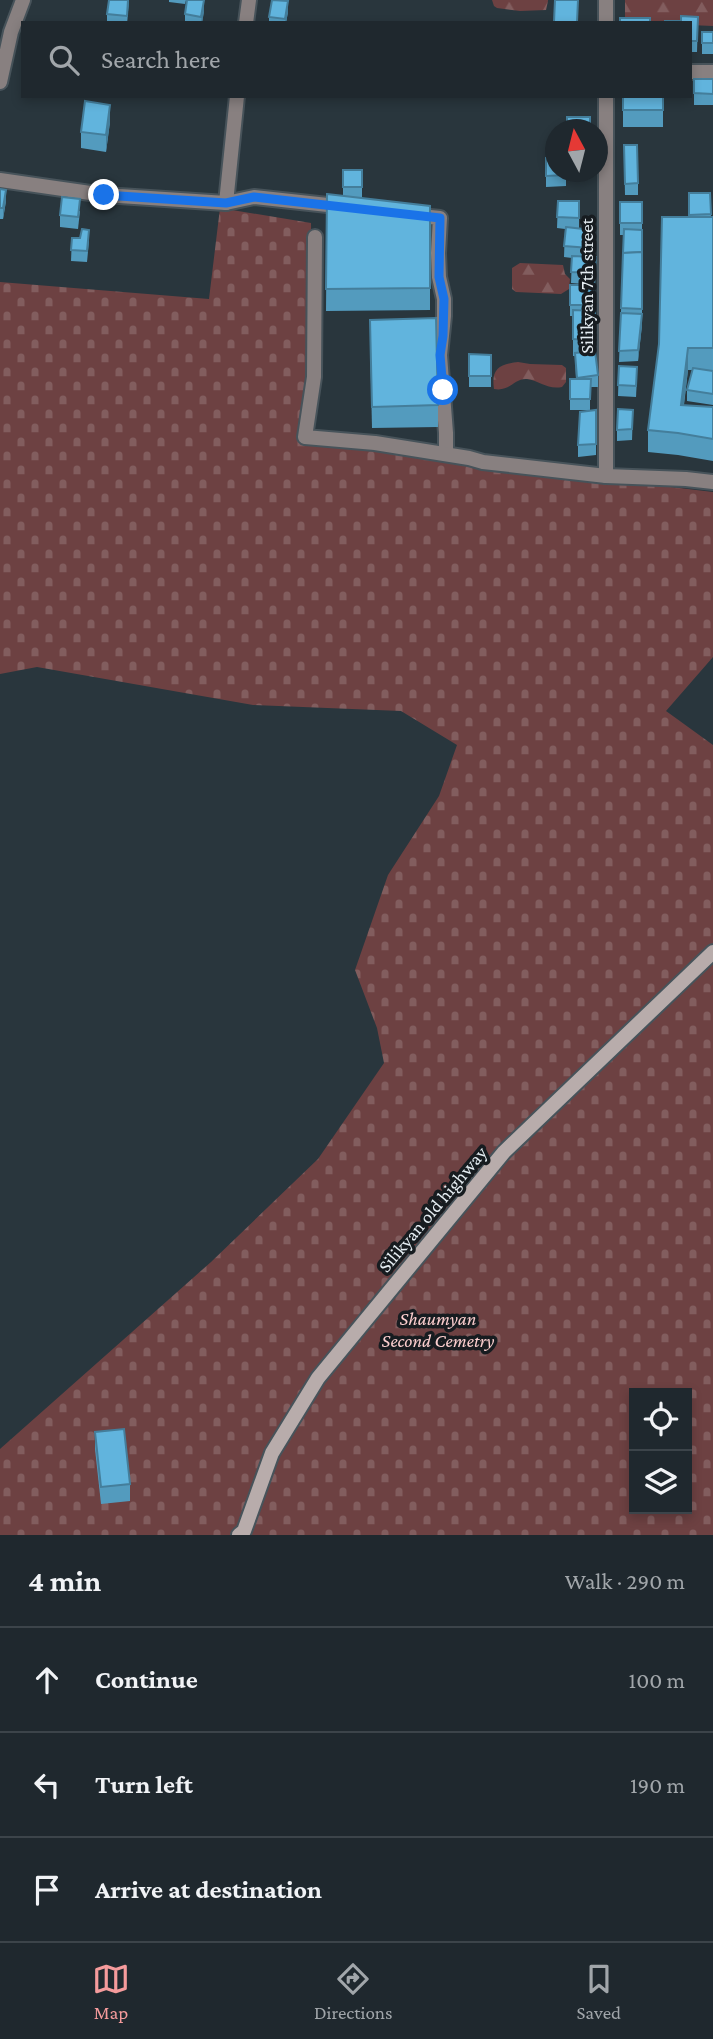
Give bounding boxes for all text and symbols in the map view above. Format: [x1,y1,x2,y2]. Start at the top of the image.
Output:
search box [21,21,692,98]
icon: search [45,41,83,79]
text: Search here [101,45,220,74]
north arrow [545,119,608,182]
route end [88,179,119,210]
street label: Silikyan 7th street [576,217,597,354]
route start [427,374,458,405]
street label: Silikyan old highway [374,1142,491,1276]
park label: Shaumyan Second Cemetry [382,1308,495,1351]
map controls [629,1388,692,1514]
button: locate [629,1388,692,1451]
button: layers [629,1451,692,1514]
text: 4 min [28,1564,101,1597]
text: Walk · 290 m [565,1568,685,1594]
icon: ahead [28,1661,66,1699]
text: Continue [95,1665,198,1694]
text: 100 m [629,1667,685,1693]
icon: left [28,1766,66,1804]
text: Turn left [95,1770,193,1799]
text: 190 m [630,1772,685,1798]
icon: arrive [28,1871,66,1909]
text: Arrive at destination [95,1875,322,1904]
tab: Map [92,1960,130,2023]
tab: Directions [314,1960,393,2023]
tab: Saved [576,1960,621,2023]

